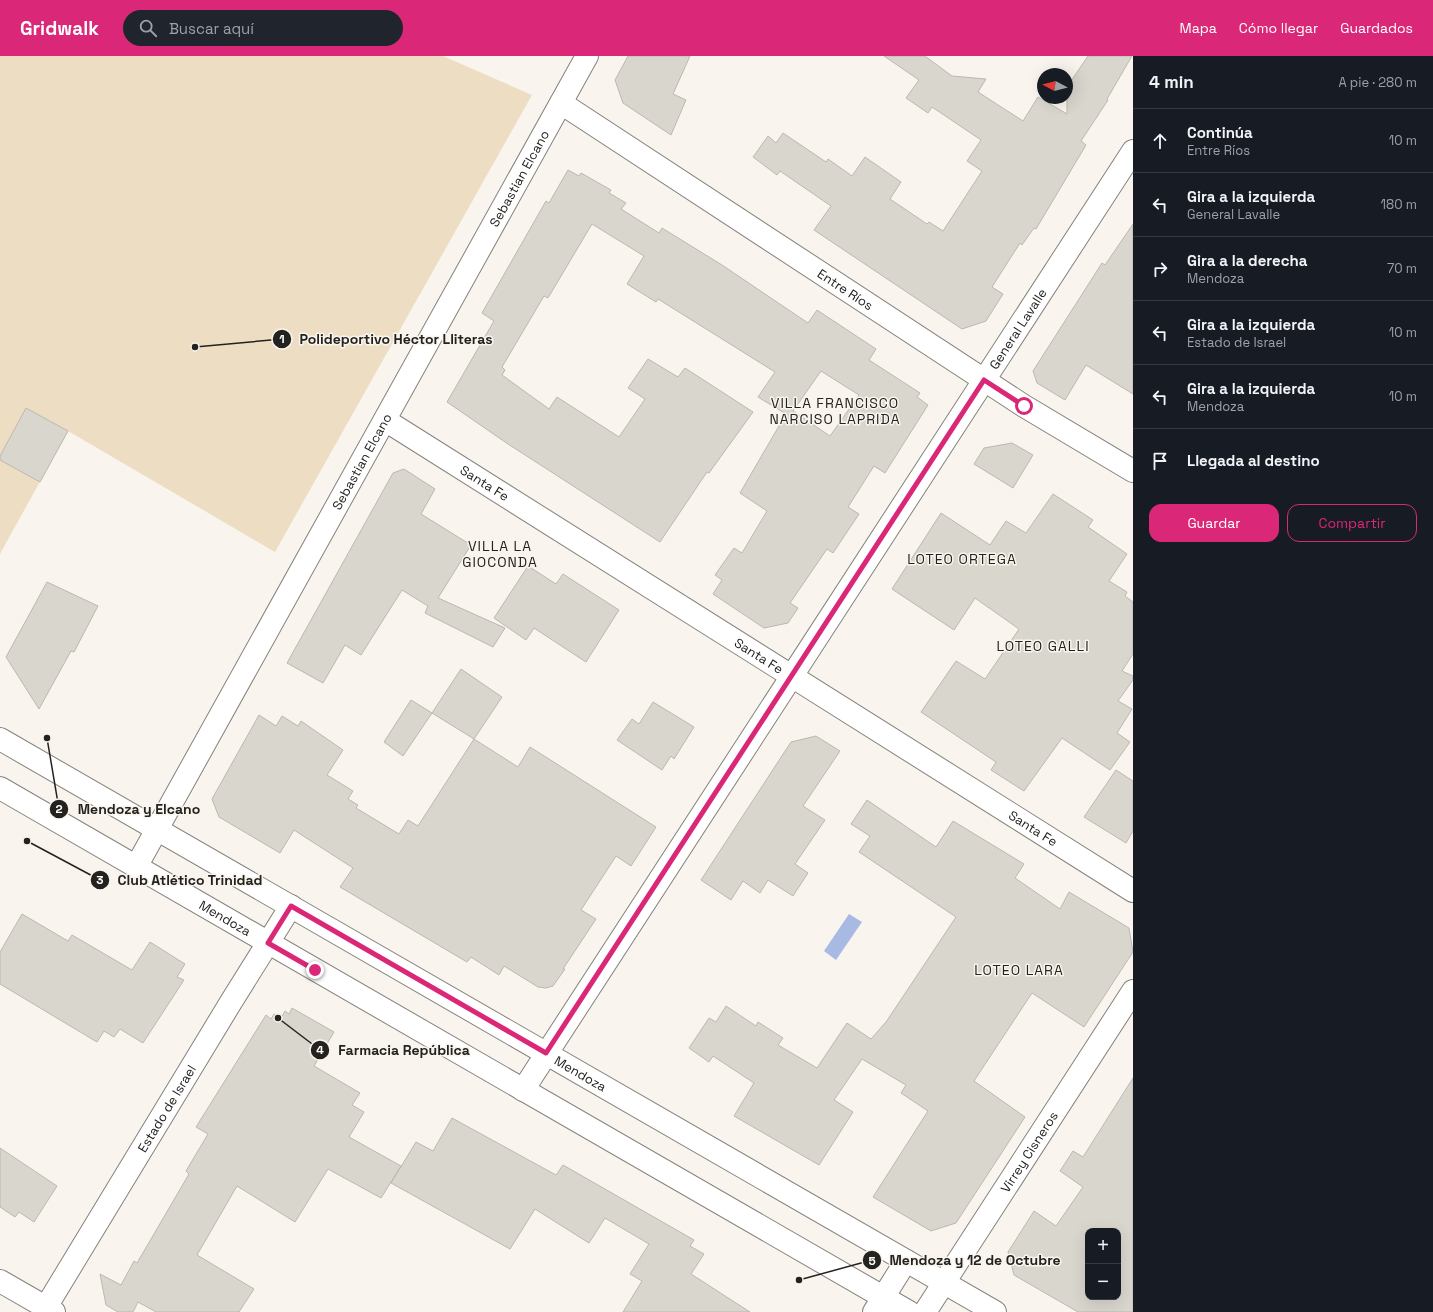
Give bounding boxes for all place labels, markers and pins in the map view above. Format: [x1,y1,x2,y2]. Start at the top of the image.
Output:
callout: Polideportivo Héctor Lliteras [272,326,501,352]
callout: Mendoza y Elcano [49,796,208,822]
callout: Club Atlético Trinidad [90,867,271,893]
callout: Farmacia República [310,1037,478,1063]
callout: Mendoza y 12 de Octubre [862,1247,1069,1273]

